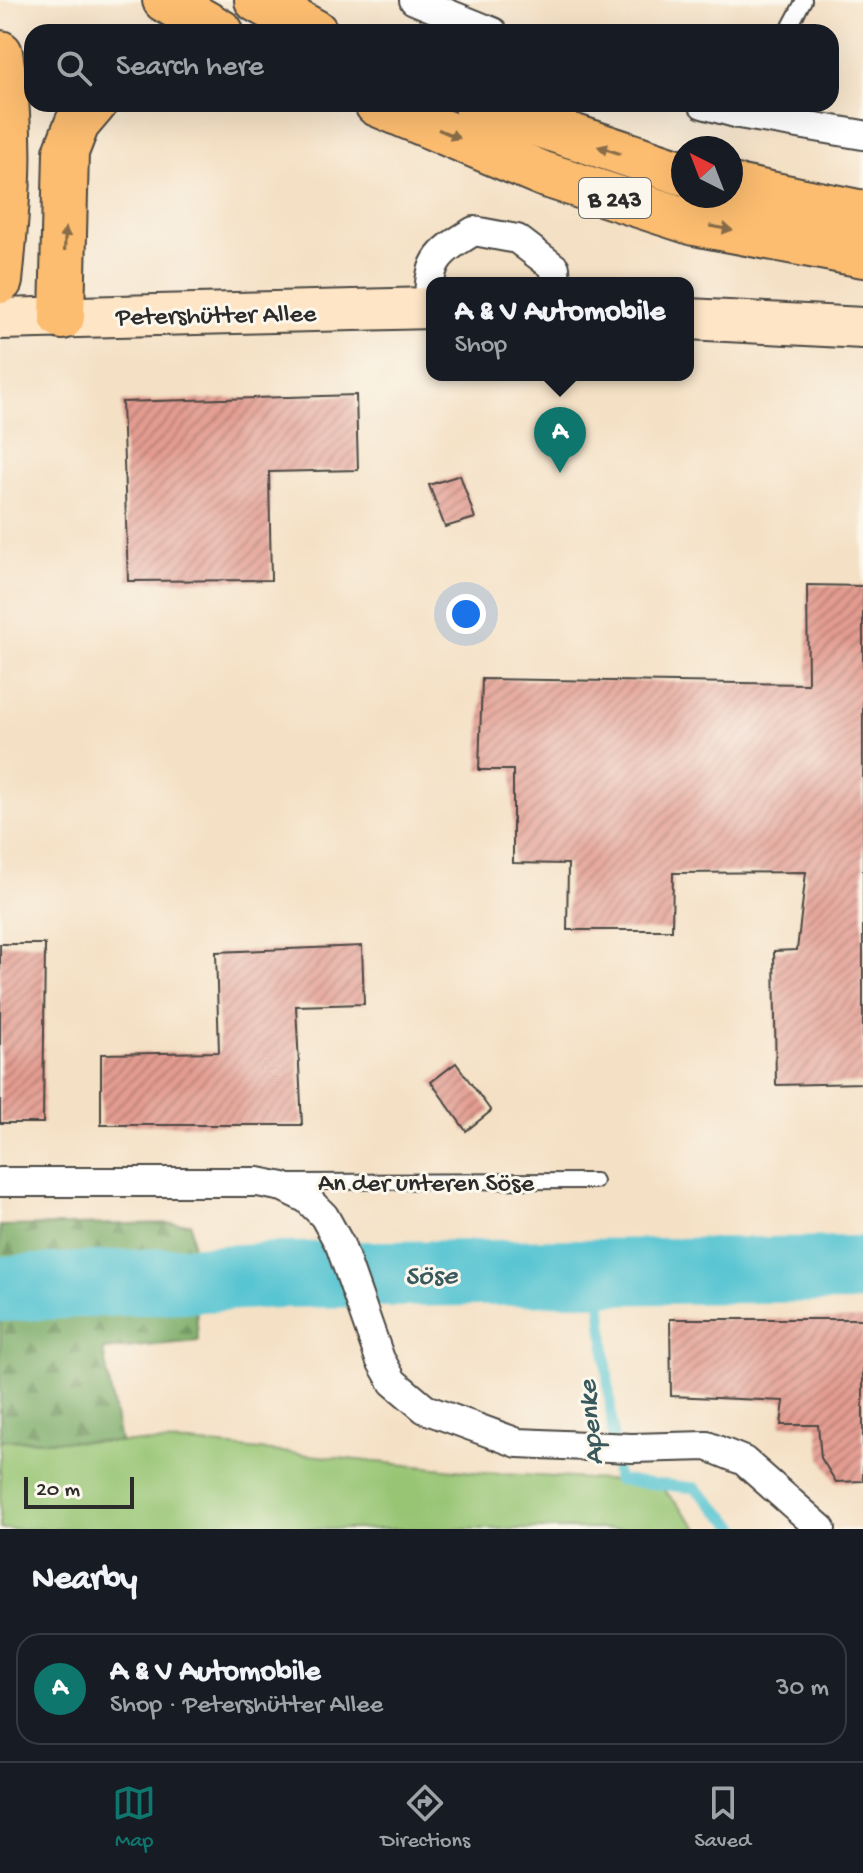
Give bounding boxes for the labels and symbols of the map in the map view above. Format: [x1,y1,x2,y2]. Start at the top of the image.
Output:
one-way arrow [437,128,461,141]
north arrow [671,136,743,208]
one-way arrow [596,143,620,155]
road number: B 243 [579,178,651,218]
one-way arrow [708,223,733,235]
one-way arrow [58,226,71,251]
street label: Petershütter Allee [115,300,317,335]
pin: A [534,407,586,473]
your location [446,594,486,634]
street label: An der unteren Söse [318,1170,535,1201]
water label: Söse [405,1261,459,1294]
water label: Apenke [572,1377,613,1466]
scale bar [24,1473,134,1509]

